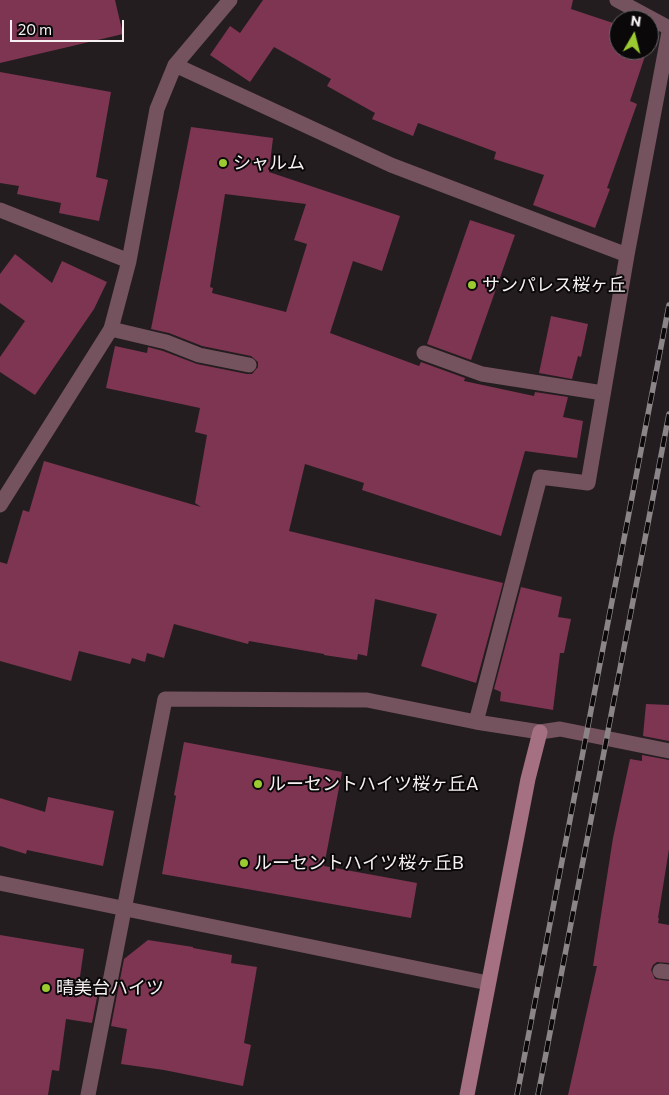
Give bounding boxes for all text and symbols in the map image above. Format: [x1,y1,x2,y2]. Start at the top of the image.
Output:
scale bar [12,10,126,42]
north arrow [609,10,659,60]
text: N [630,11,642,30]
text: 20 m [18,20,52,38]
place label: シャルム [233,152,305,174]
marker: シャルム [217,157,229,169]
place label: サンパレス桜ヶ丘 [482,274,626,296]
marker: サンパレス桜ヶ丘 [466,279,478,291]
place label: ルーセントハイツ桜ヶ丘A [268,773,478,795]
marker: ルーセントハイツ桜ヶ丘A [252,778,264,790]
place label: ルーセントハイツ桜ヶ丘B [254,852,464,874]
marker: ルーセントハイツ桜ヶ丘B [238,857,250,869]
place label: 晴美台ハイツ [56,977,164,999]
marker: 晴美台ハイツ [40,982,52,994]

